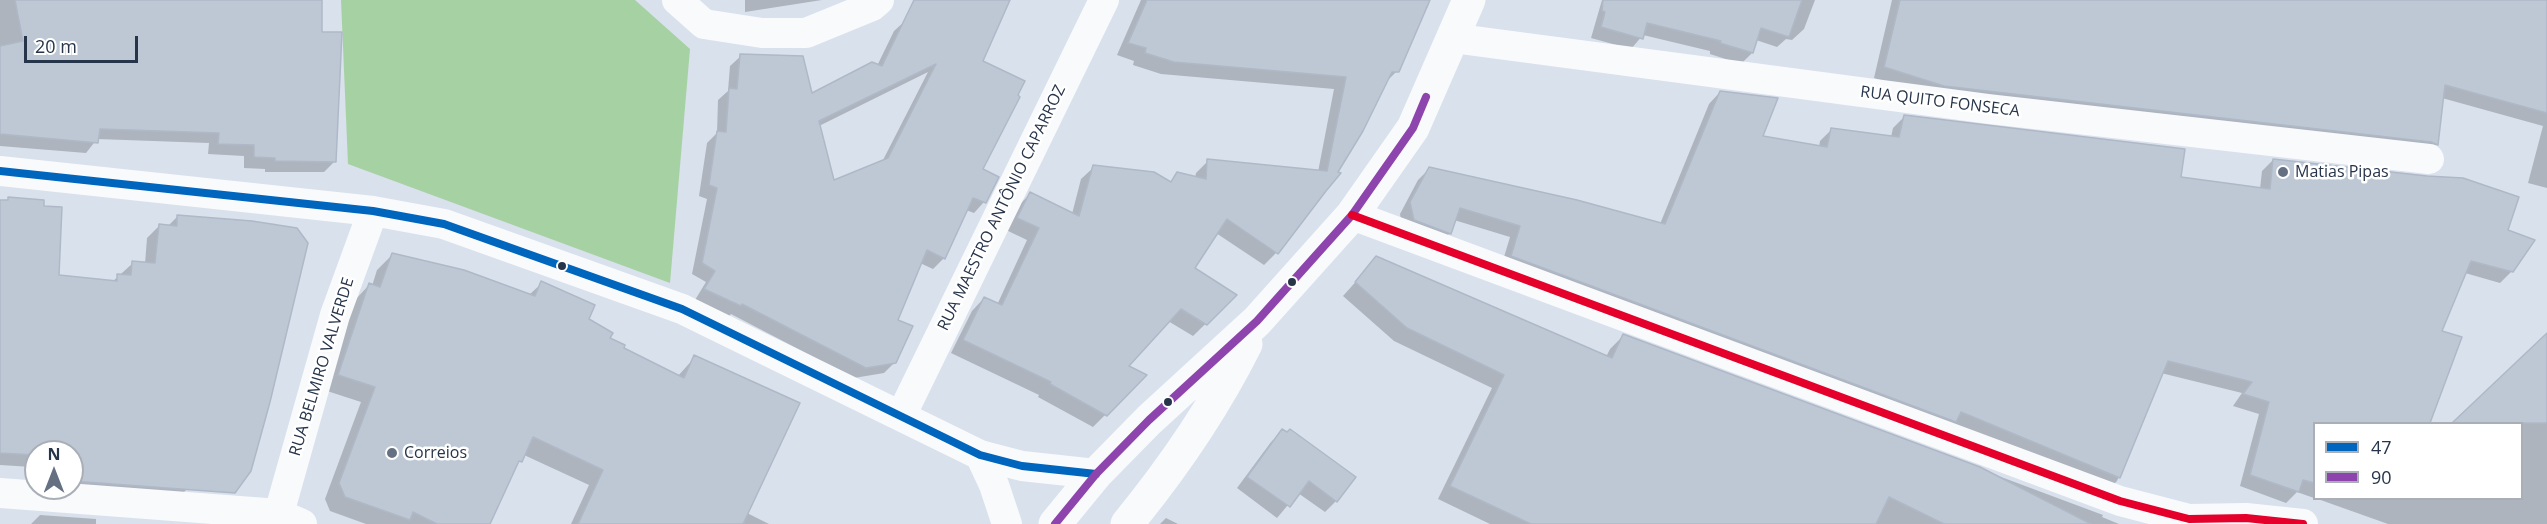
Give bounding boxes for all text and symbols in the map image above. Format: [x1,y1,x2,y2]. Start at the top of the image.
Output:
scale bar [27,24,141,62]
text: 20 m [35,34,77,58]
street label: RUA MAESTRO ANTÔNIO CAPARROZ [934,82,1070,334]
street label: RUA QUITO FONSECA [1859,83,2021,121]
place label: Matias Pipas [2295,162,2389,182]
marker: Matias Pipas [2276,165,2290,179]
unlabelled marker [556,260,568,272]
street label: RUA BELMIRO VALVERDE [286,275,358,459]
unlabelled marker [1286,276,1298,288]
unlabelled marker [1162,396,1174,408]
legend [2313,422,2523,500]
text: 47 [2371,435,2392,459]
north arrow [24,440,84,500]
text: N [47,443,61,465]
place label: Correios [404,443,467,463]
marker: Correios [385,446,399,460]
text: 90 [2371,465,2392,489]

